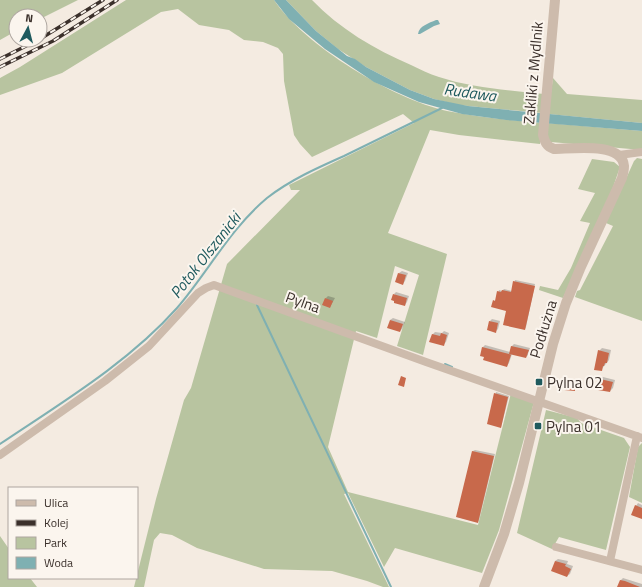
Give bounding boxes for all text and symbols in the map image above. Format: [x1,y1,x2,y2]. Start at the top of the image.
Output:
north arrow [8,8,48,48]
text: N [24,10,34,26]
street label: Zakliki z Mydlnik [517,21,549,125]
water label: Rudawa [442,76,499,108]
water label: Potok Olszanicki [164,206,247,303]
street label: Pylna [283,285,324,319]
street label: Podłużna [523,297,563,361]
place label: Pylna 02 [547,371,602,394]
marker: Pylna 02 [534,377,544,387]
place label: Pylna 01 [546,415,601,438]
marker: Pylna 01 [533,421,543,431]
legend [8,487,138,579]
text: Ulica [44,493,68,512]
text: Kolej [44,513,68,532]
text: Park [44,533,67,552]
text: Woda [44,553,73,572]

